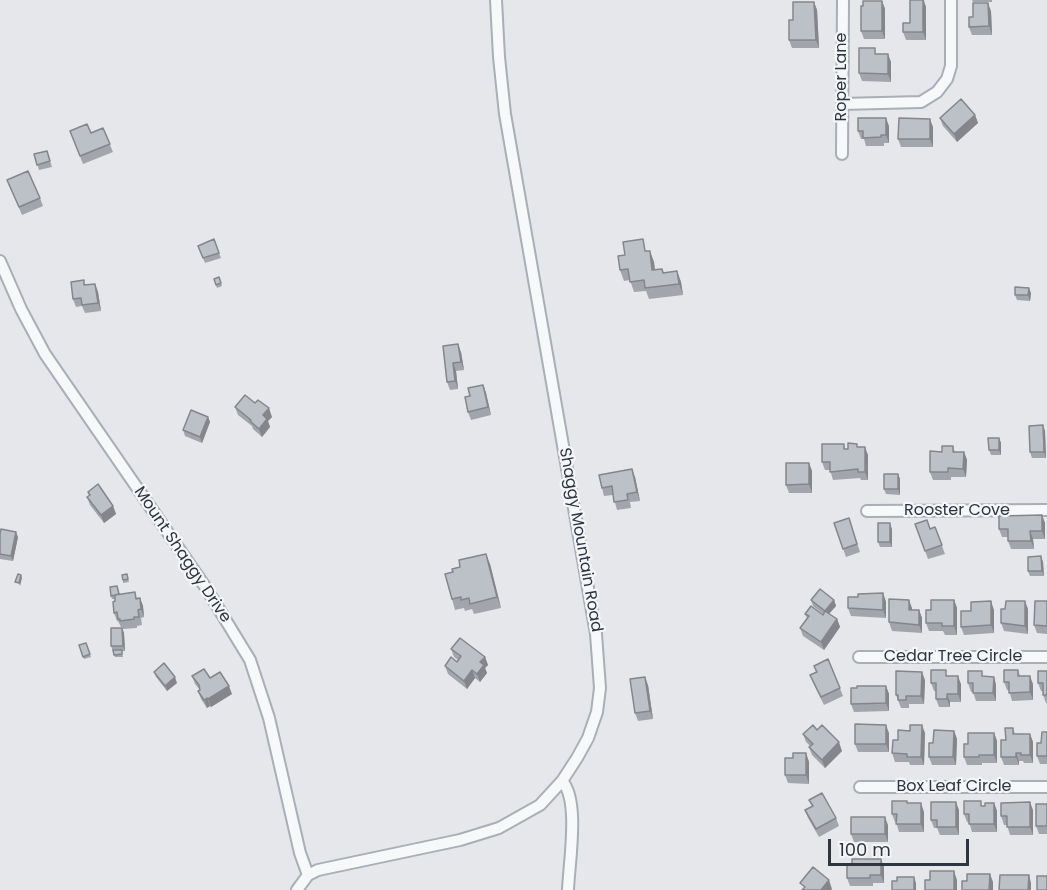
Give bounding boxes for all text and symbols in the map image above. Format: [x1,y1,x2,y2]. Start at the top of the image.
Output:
street label: Roper Lane [832,33,852,121]
street label: Shaggy Mountain Road [554,446,606,634]
street label: Mount Shaggy Drive [129,483,235,627]
street label: Rooster Cove [904,501,1010,521]
street label: Cedar Tree Circle [884,647,1022,667]
street label: Box Leaf Circle [897,777,1011,797]
scale bar [831,827,972,865]
text: 100 m [839,837,891,862]

